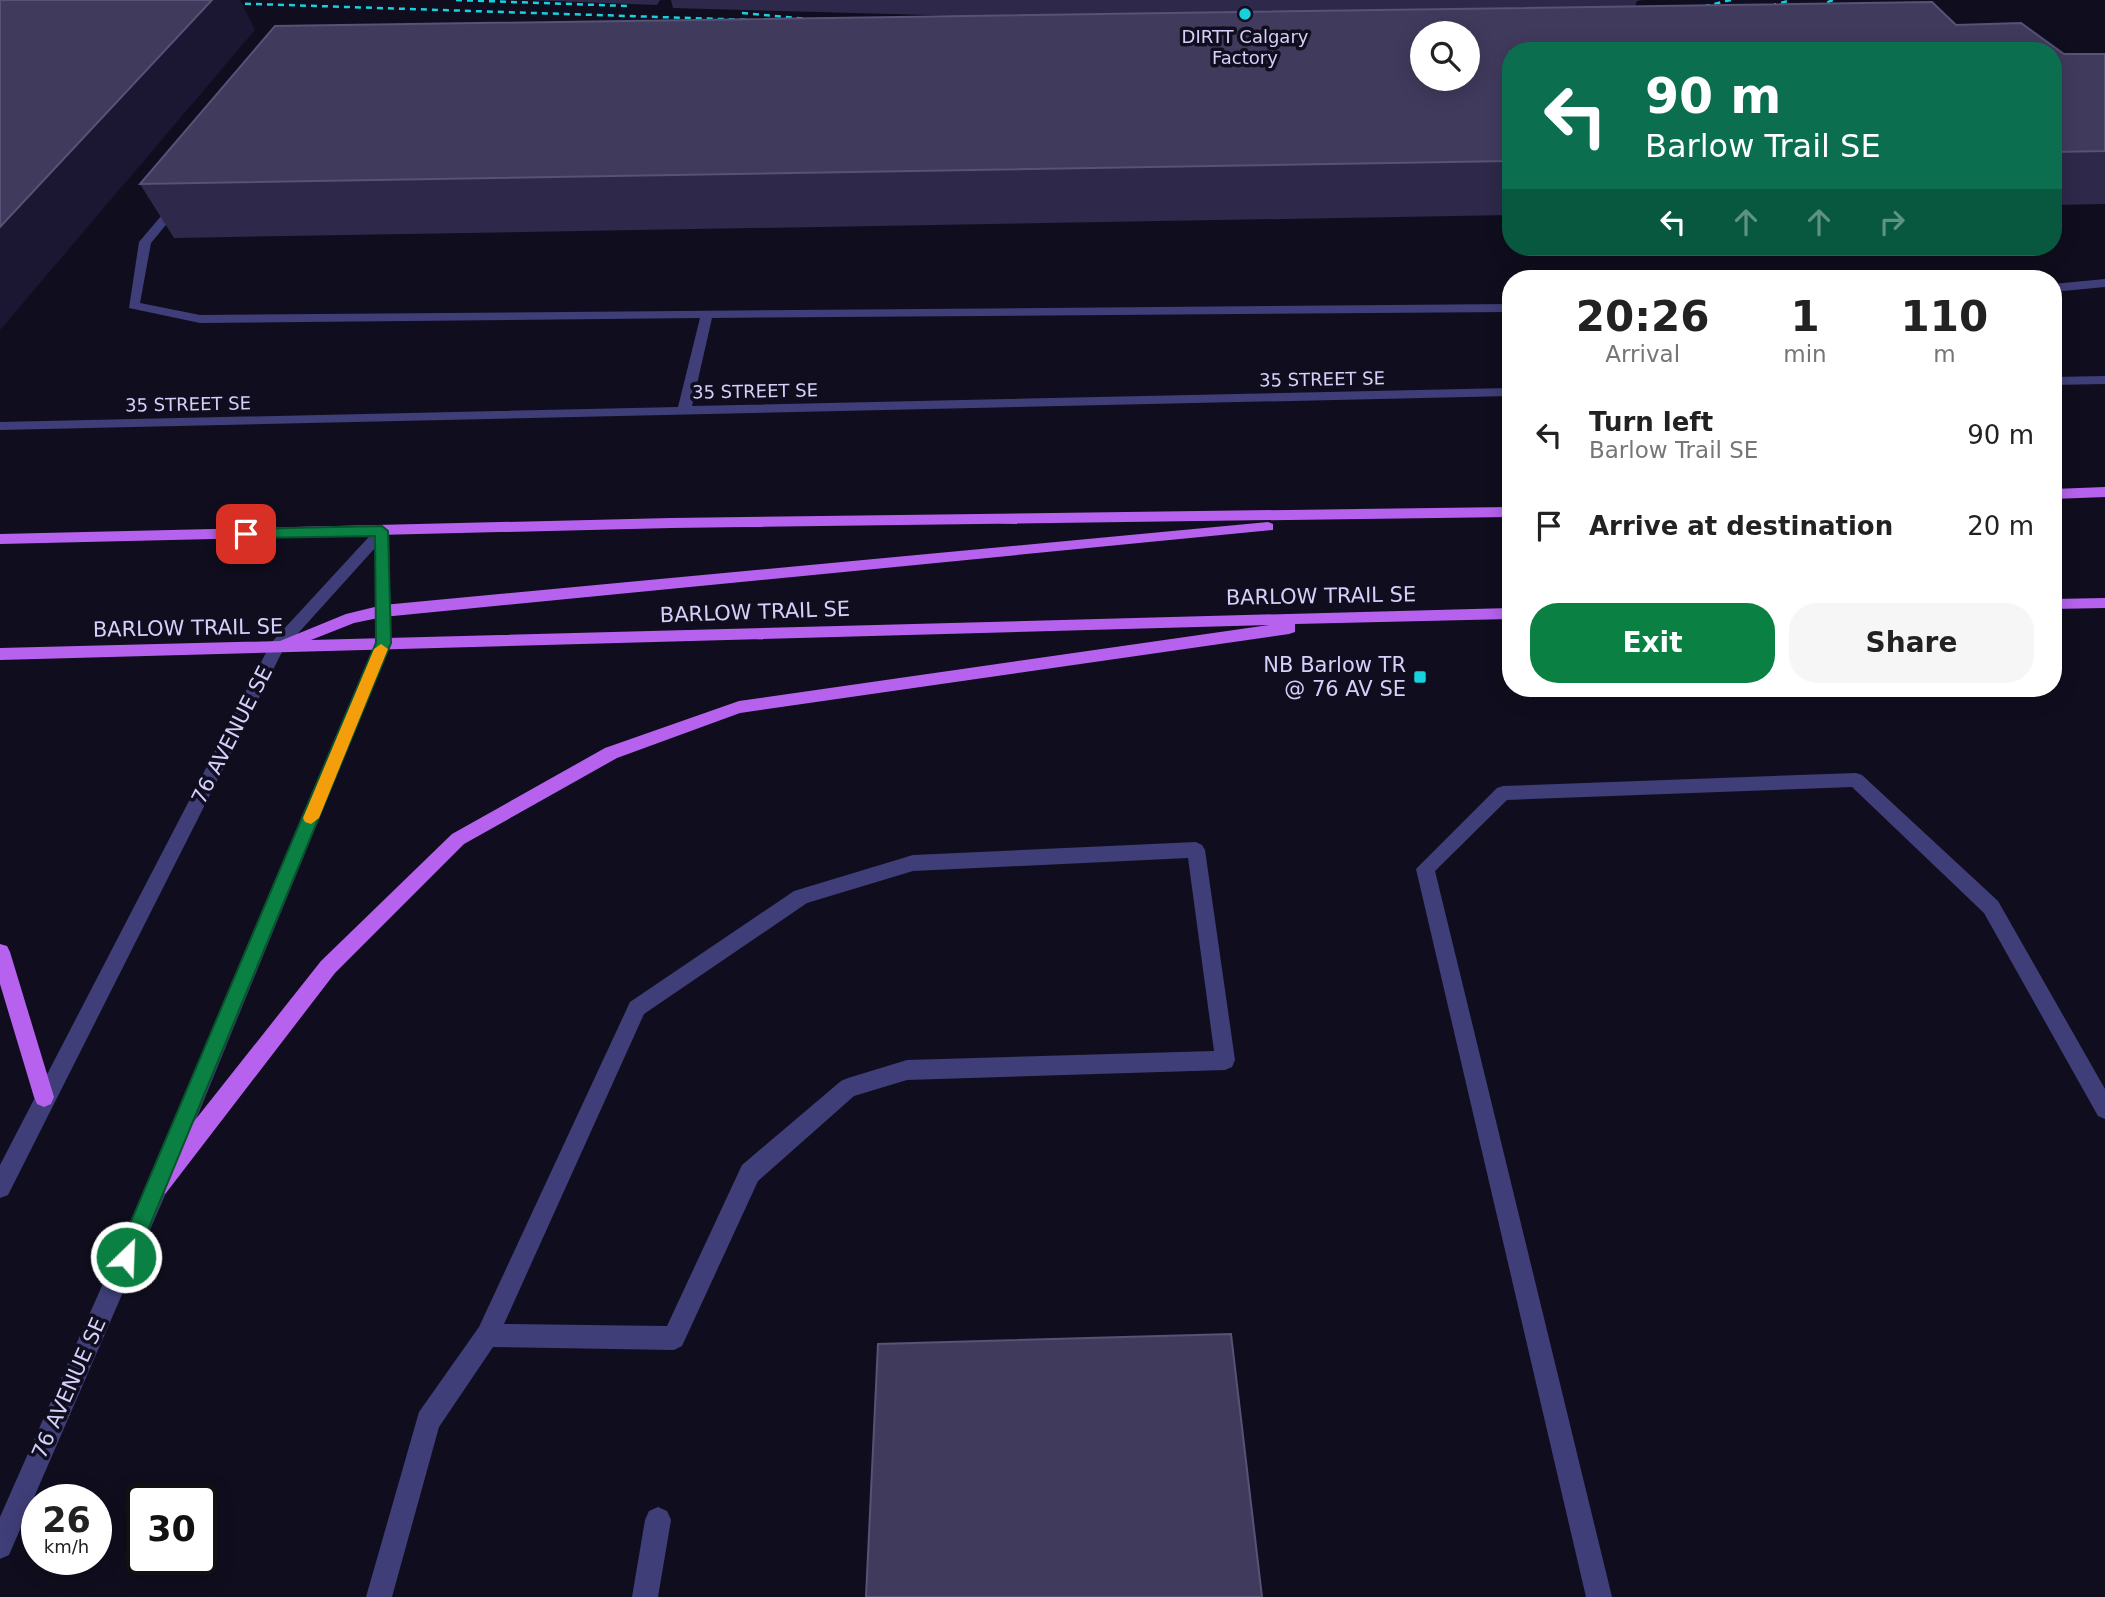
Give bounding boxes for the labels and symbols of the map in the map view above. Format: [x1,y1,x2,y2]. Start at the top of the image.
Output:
marker: DIRTT Calgary Factory [1237,6,1253,22]
place label: DIRTT Calgary Factory [1182,26,1309,68]
street label: 35 STREET SE [1259,367,1385,391]
street label: 35 STREET SE [692,379,818,403]
street label: 35 STREET SE [125,392,251,416]
pin [216,504,276,564]
street label: BARLOW TRAIL SE [1226,582,1416,610]
street label: BARLOW TRAIL SE [659,597,851,627]
street label: BARLOW TRAIL SE [93,614,283,642]
place label: NB Barlow TR @ 76 AV SE [1263,653,1406,701]
street label: 76 AVENUE SE [187,662,277,808]
marker: NB Barlow TR @ 76 AV SE [1412,669,1428,685]
position arrow [89,1220,163,1294]
street label: 76 AVENUE SE [27,1314,111,1462]
speed limit sign: 30 [126,1484,217,1575]

